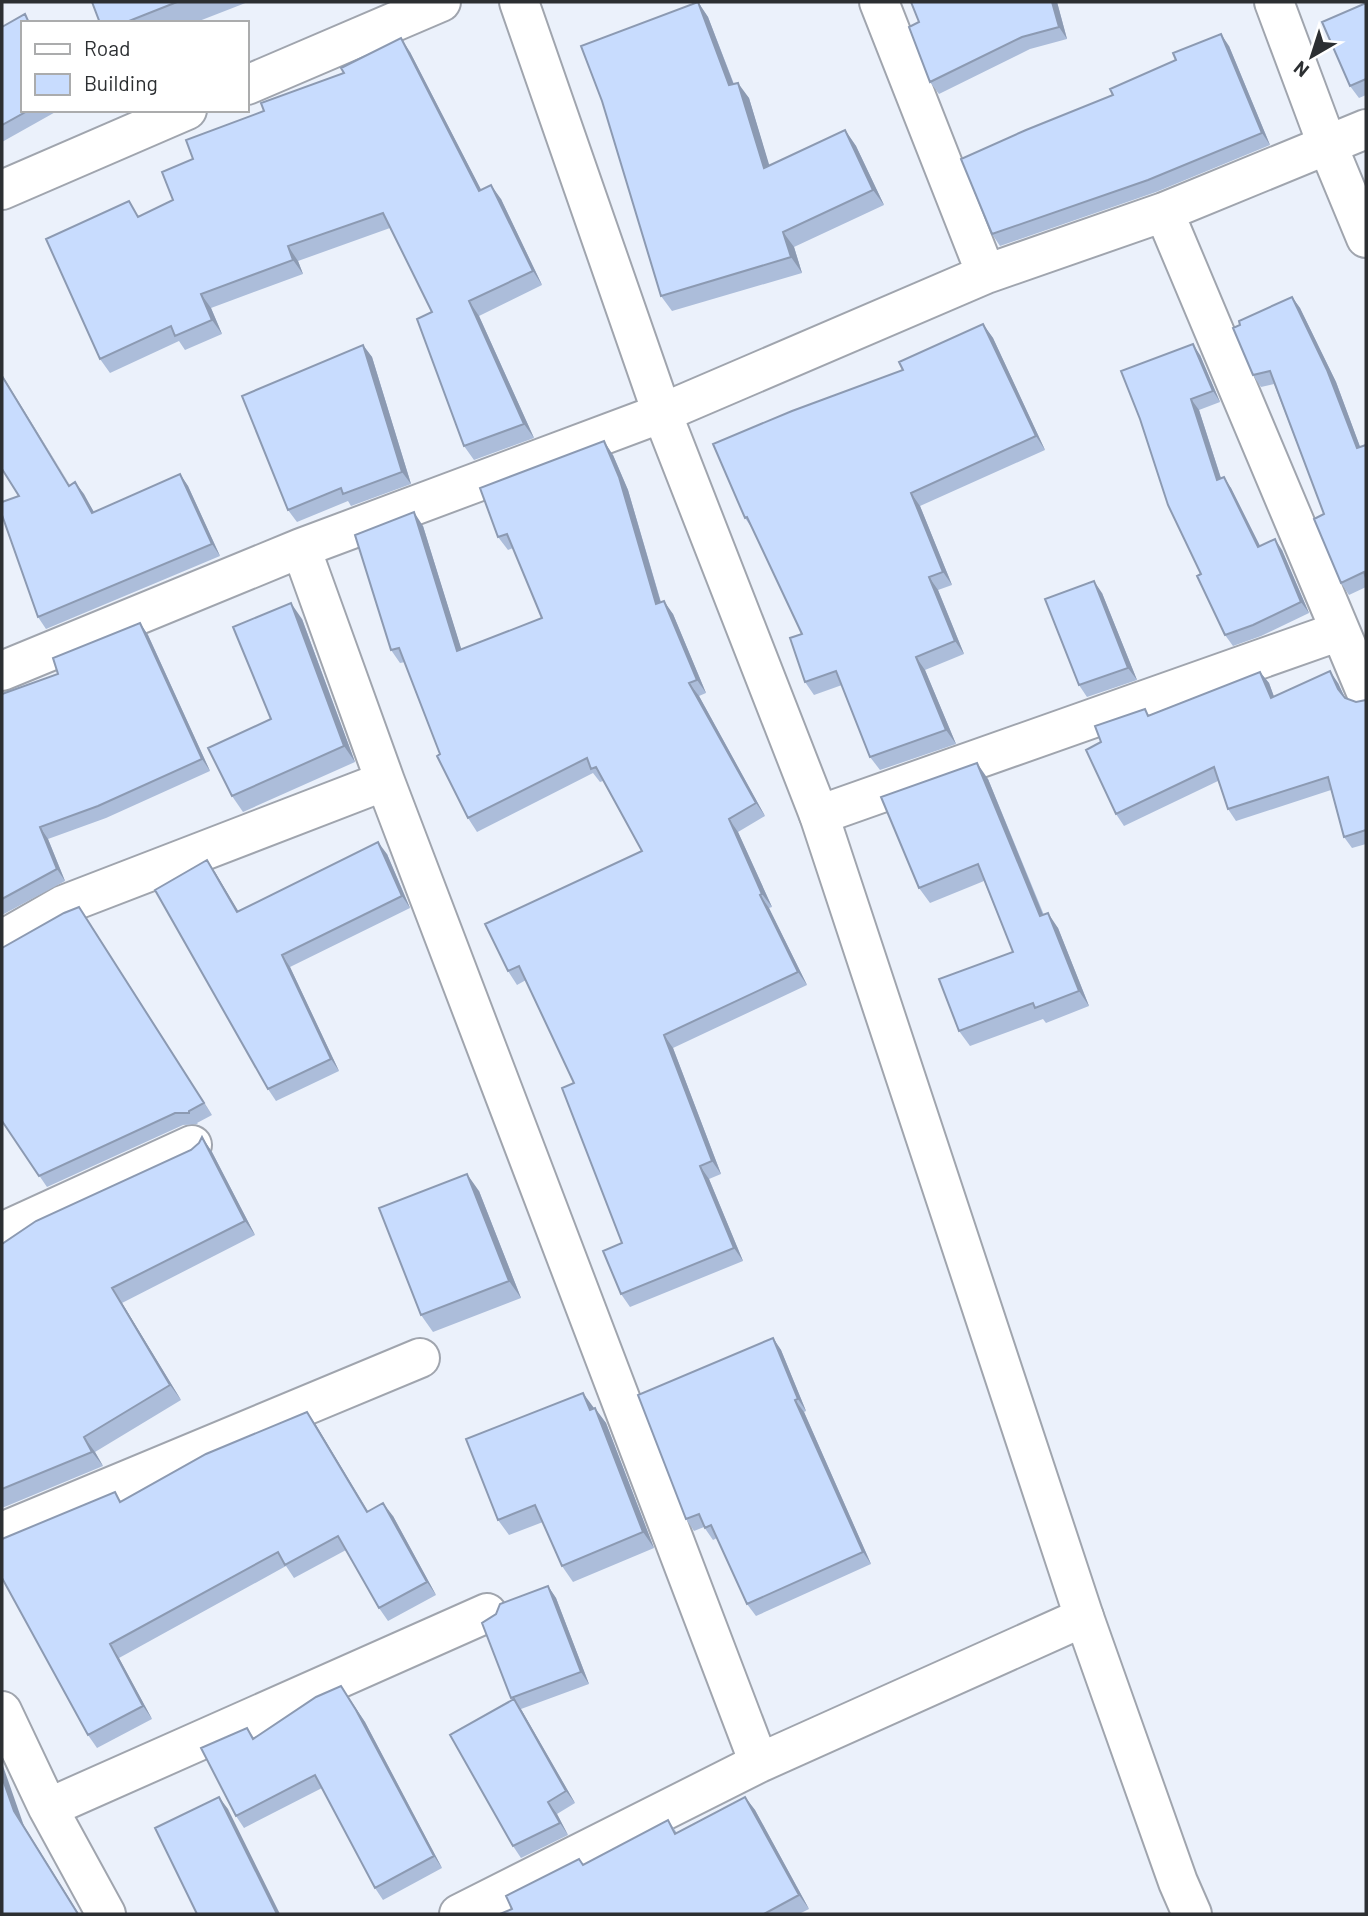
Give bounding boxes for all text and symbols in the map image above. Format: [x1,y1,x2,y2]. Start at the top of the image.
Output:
legend [21,21,248,112]
north arrow [1277,21,1347,91]
text: Road [84,35,130,60]
text: N [1289,57,1313,83]
text: Building [84,70,158,95]

